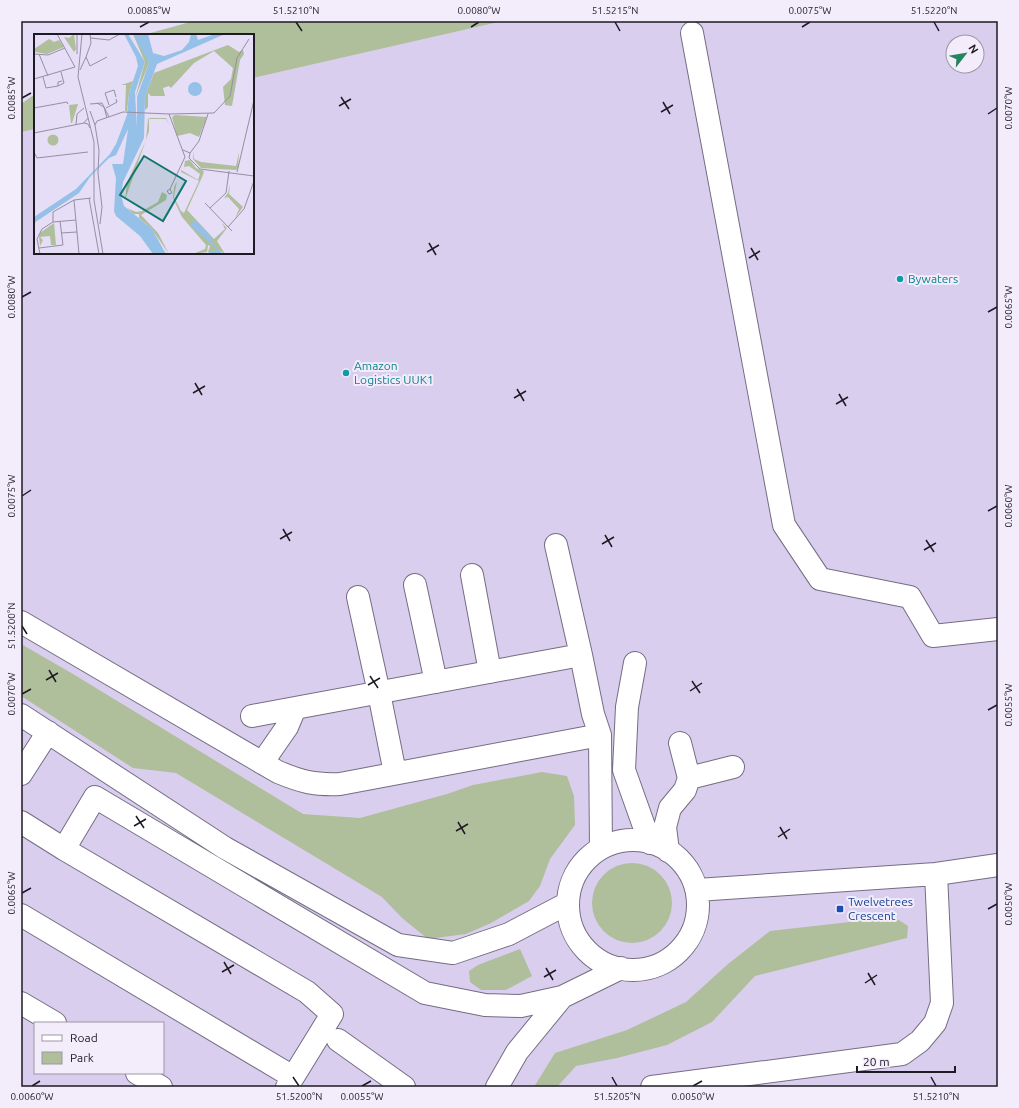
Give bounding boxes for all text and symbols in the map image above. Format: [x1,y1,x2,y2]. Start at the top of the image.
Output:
text: 0.0085°W [127,5,171,16]
text: 51.5210°N [273,5,319,16]
text: 0.0080°W [457,5,501,16]
text: 51.5215°N [592,5,638,16]
text: 0.0075°W [788,5,832,16]
text: 51.5220°N [911,5,957,16]
inset map [34,34,254,254]
north arrow [945,34,985,74]
text: N [966,42,981,55]
text: 0.0085°W [6,76,17,120]
text: 0.0070°W [1003,86,1014,130]
place label: Bywaters [908,272,958,285]
marker: Bywaters [895,274,905,284]
text: 0.0080°W [6,275,17,319]
text: 0.0065°W [1003,285,1014,329]
place label: Amazon Logistics UUK1 [354,359,434,386]
marker: Amazon Logistics UUK1 [341,368,351,378]
text: 0.0075°W [6,474,17,518]
text: 0.0060°W [1003,484,1014,528]
text: 51.5200°N [6,603,17,649]
text: 0.0070°W [6,672,17,716]
text: 0.0055°W [1003,683,1014,727]
text: 0.0065°W [6,871,17,915]
text: 0.0050°W [1003,882,1014,926]
place label: Twelvetrees Crescent [848,895,913,922]
marker: Twelvetrees Crescent [835,904,845,914]
legend [34,1022,164,1074]
text: Road [70,1031,98,1044]
scale bar [857,1048,955,1074]
text: Park [70,1051,94,1064]
text: 20 m [863,1055,890,1068]
text: 0.0060°W [10,1091,54,1102]
text: 51.5200°N [276,1091,322,1102]
text: 0.0055°W [340,1091,384,1102]
text: 51.5205°N [594,1091,640,1102]
text: 0.0050°W [671,1091,715,1102]
text: 51.5210°N [913,1091,959,1102]

